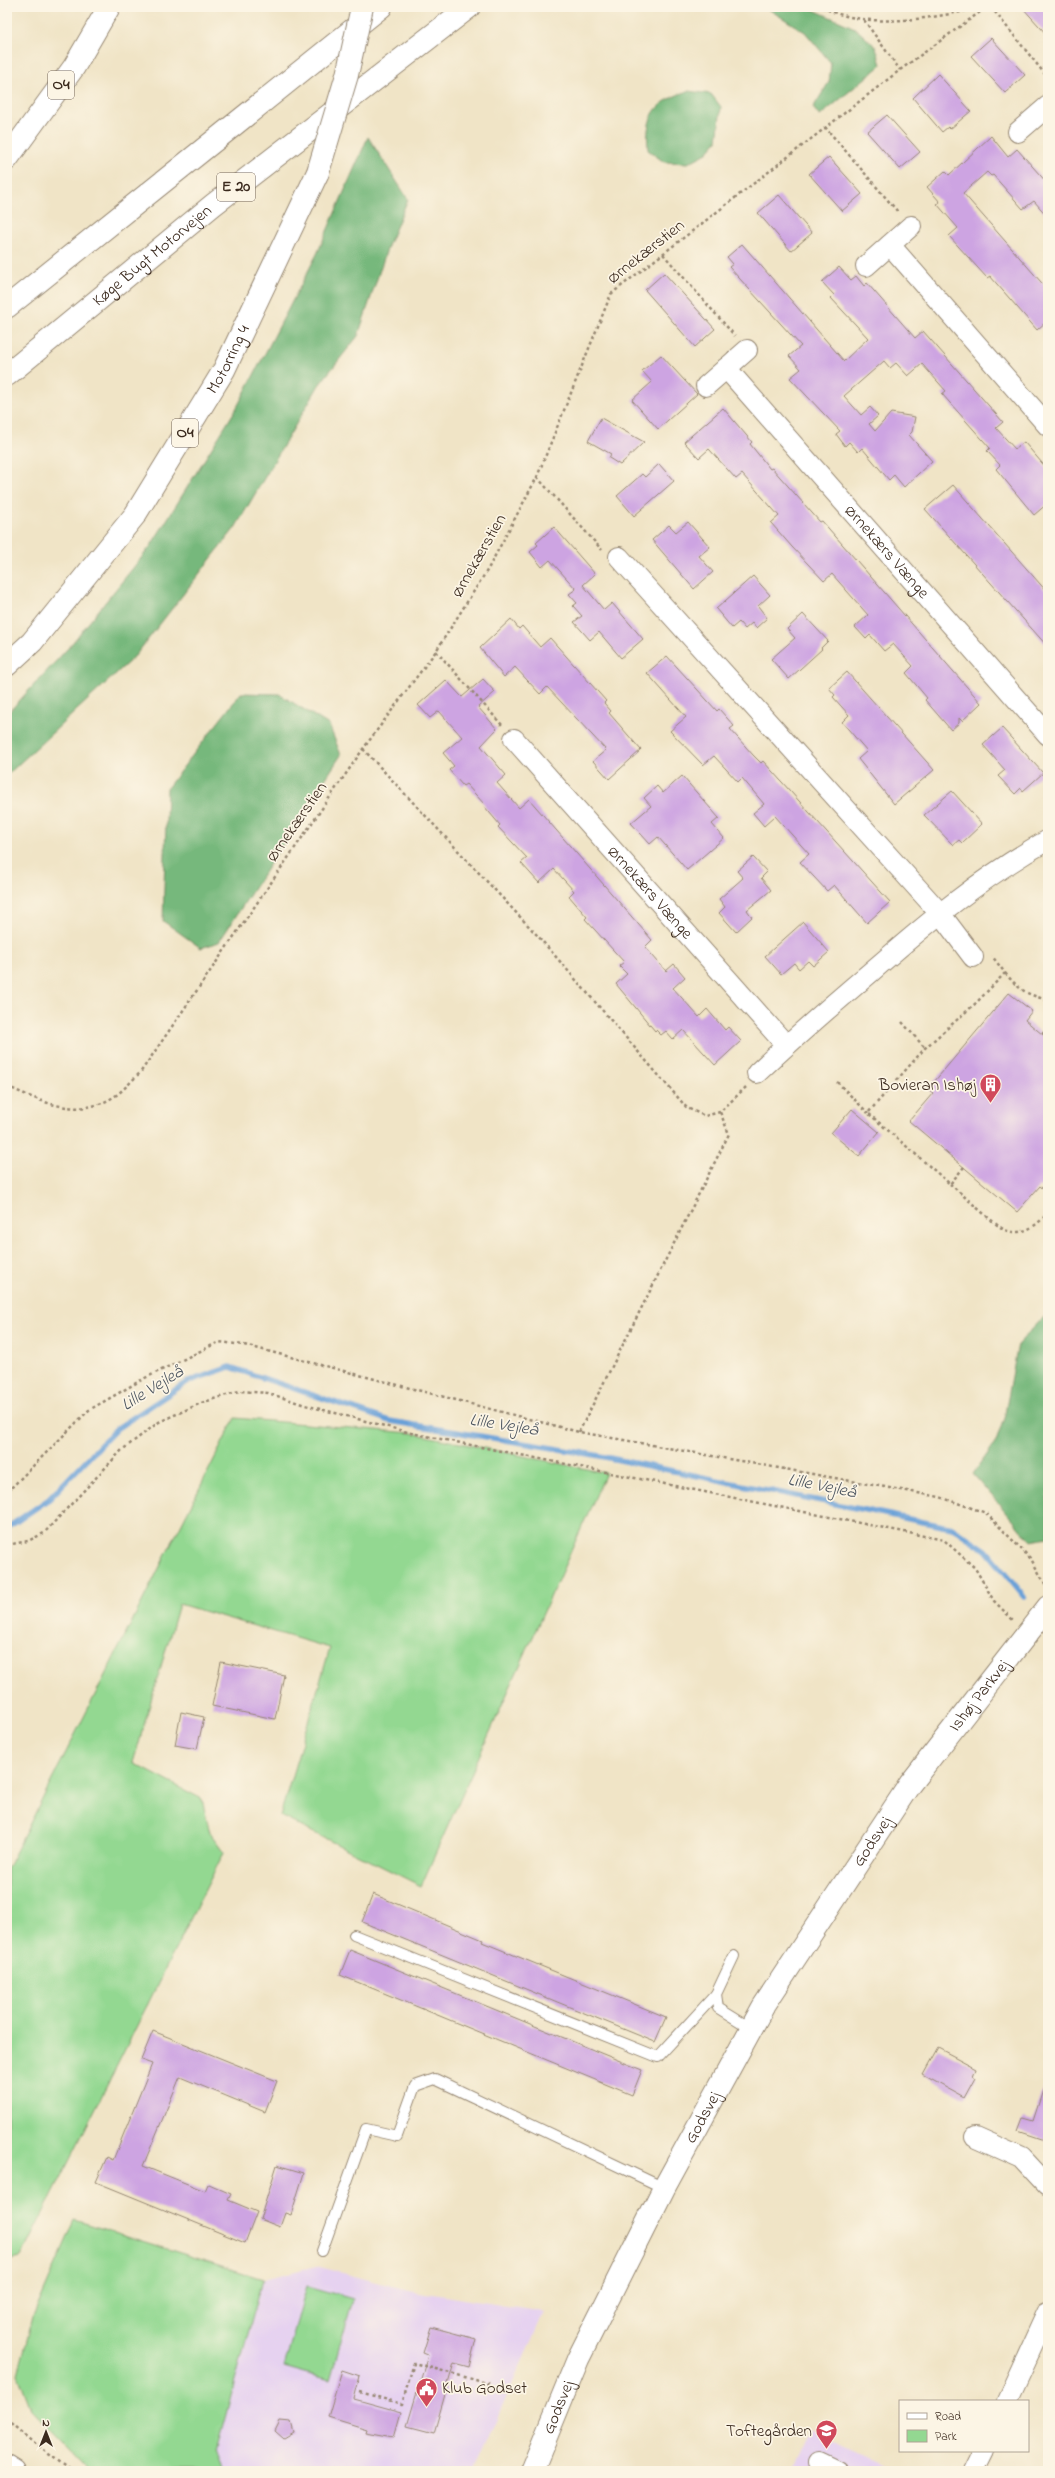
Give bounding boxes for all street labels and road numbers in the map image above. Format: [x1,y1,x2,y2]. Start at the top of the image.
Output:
road number: O4 [48,71,74,99]
road number: E 20 [217,173,255,201]
street label: Køge Bugt Motorvejen [87,198,217,312]
street label: Ørnekærstien [602,214,690,290]
street label: Motorring 4 [200,321,256,399]
road number: O4 [172,419,198,447]
street label: Ørnekærs Vænge [838,499,936,604]
street label: Ørnekærstien [445,510,513,602]
street label: Ørnekærstien [260,777,334,867]
street label: Ørnekærs Vænge [601,840,699,945]
street label: Ishøj Parkvej [943,1654,1016,1737]
street label: Godsvej [846,1811,898,1872]
street label: Godsvej [678,2086,727,2148]
street label: Godsvej [536,2376,581,2438]

